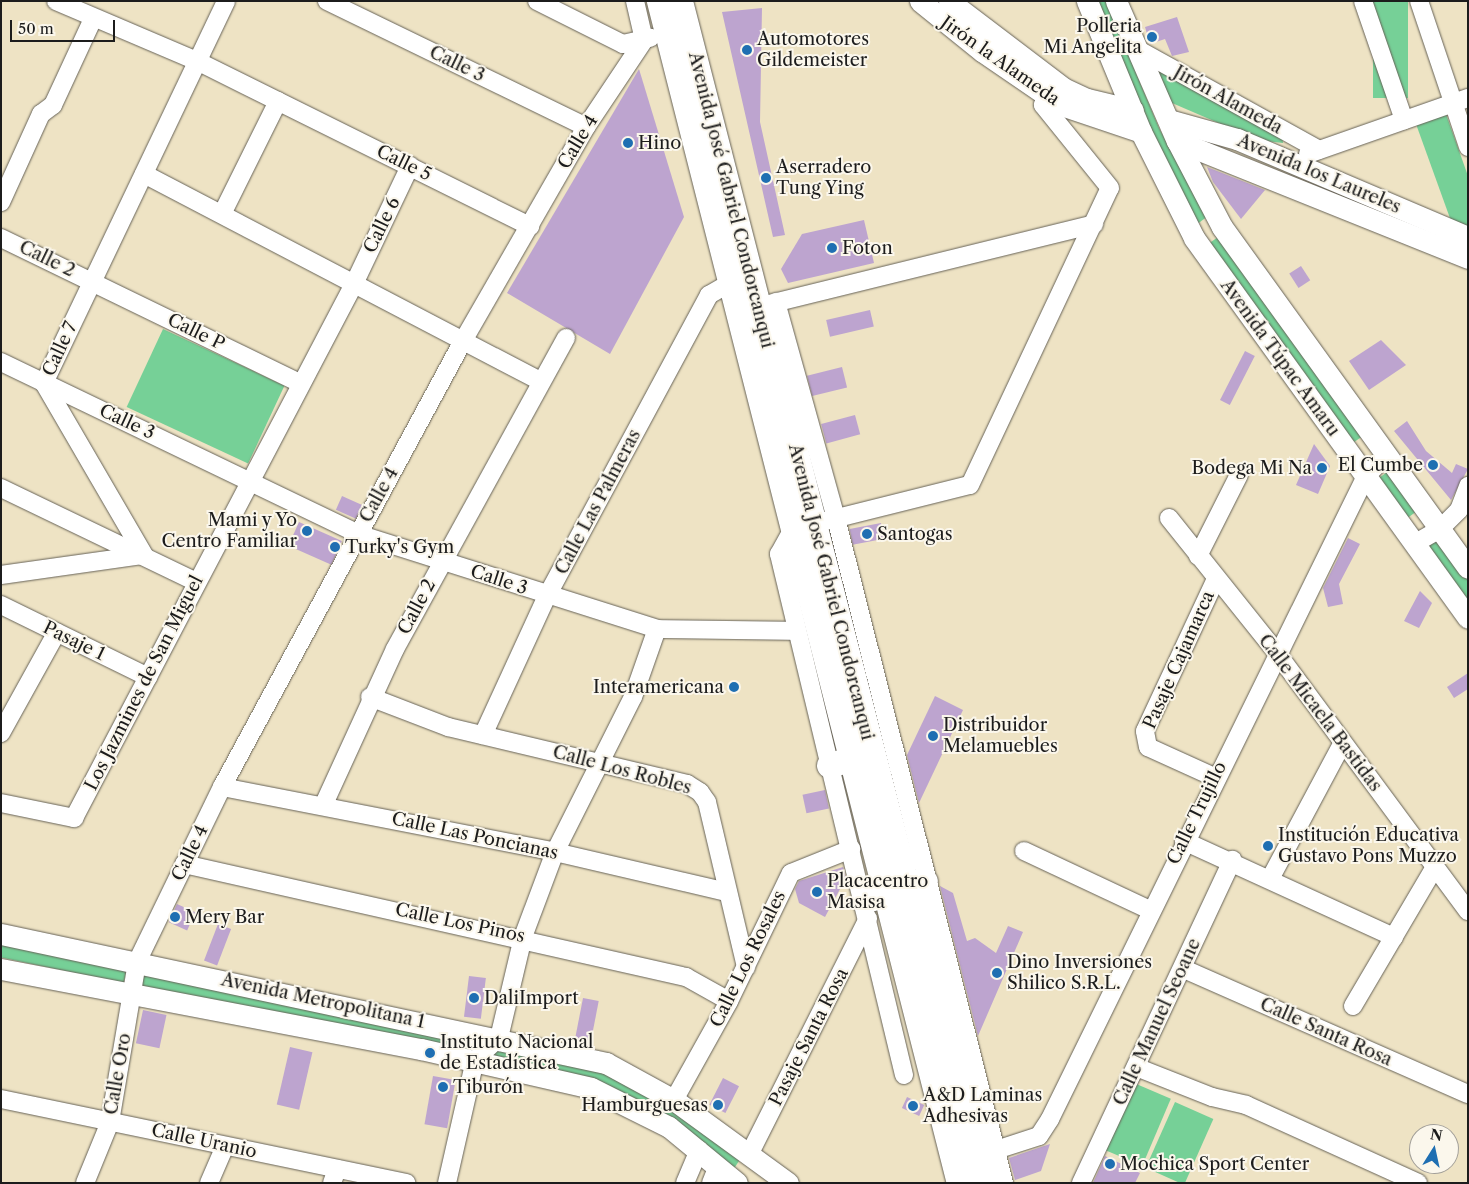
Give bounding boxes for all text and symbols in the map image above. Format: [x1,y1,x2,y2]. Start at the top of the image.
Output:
scale bar [12,10,118,42]
street label: Jirón la Alameda [936,12,1064,110]
place label: Polleria Mi Angelita [1043,16,1142,58]
text: 50 m [18,19,54,38]
place label: Automotores Gildemeister [757,29,869,72]
marker: Polleria Mi Angelita [1146,31,1158,43]
street label: Calle 3 [426,41,488,87]
marker: Automotores Gildemeister [741,44,753,56]
street label: Avenida José Gabriel Condorcanqui [684,50,778,350]
street label: Jirón Alameda [1169,61,1287,139]
street label: Calle 4 [553,111,603,173]
street label: Avenida los Laureles [1234,130,1404,218]
place label: Hino [638,132,681,154]
marker: Hino [622,137,634,149]
street label: Calle 5 [373,140,435,186]
place label: Aserradero Tung Ying [776,157,871,200]
marker: Aserradero Tung Ying [760,172,772,184]
street label: Calle 6 [359,194,405,256]
street label: Calle 2 [16,236,78,282]
place label: Foton [842,237,893,259]
marker: Foton [826,242,838,254]
street label: Avenida Túpac Amaru [1215,275,1345,441]
street label: Calle P [164,309,228,355]
street label: Calle 7 [38,318,82,380]
street label: Calle 3 [96,400,158,444]
street label: Calle Las Palmeras [551,426,645,578]
street label: Avenida José Gabriel Condorcanqui [784,442,878,742]
place label: El Cumbe [1338,454,1423,476]
place label: Bodega Mi Na [1191,457,1312,479]
marker: El Cumbe [1427,459,1439,471]
marker: Bodega Mi Na [1316,462,1328,474]
street label: Calle 4 [355,464,403,526]
place label: Mami y Yo Centro Familiar [162,510,297,552]
place label: Santogas [877,523,953,545]
marker: Mami y Yo Centro Familiar [301,525,313,537]
marker: Santogas [861,528,873,540]
place label: Turky's Gym [345,536,454,558]
marker: Turky's Gym [329,541,341,553]
street label: Calle 3 [468,561,530,599]
street label: Los Jazmines de San Miguel [80,572,208,794]
street label: Calle 2 [394,576,440,638]
street label: Pasaje Cajamarca [1139,588,1219,732]
street label: Pasaje 1 [40,617,108,665]
street label: Calle Micaela Bastidas [1254,630,1386,796]
place label: Interamericana [593,676,724,698]
marker: Interamericana [728,681,740,693]
place label: Distribuidor Melamuebles [943,715,1058,758]
marker: Distribuidor Melamuebles [927,730,939,742]
street label: Calle Los Robles [550,741,694,799]
street label: Calle Trujillo [1163,758,1231,868]
street label: Calle Las Poncianas [390,808,560,864]
street label: Calle 4 [167,822,213,884]
place label: Institución Educativa Gustavo Pons Muzzo [1278,825,1459,868]
marker: Institución Educativa Gustavo Pons Muzzo [1262,840,1274,852]
place label: Placacentro Masisa [827,871,928,914]
marker: Placacentro Masisa [811,886,823,898]
street label: Calle Los Rosales [706,887,790,1031]
street label: Calle Los Pinos [393,899,527,947]
place label: Mery Bar [185,906,265,928]
marker: Mery Bar [169,911,181,923]
street label: Calle Manuel Seoane [1109,935,1205,1109]
place label: Dino Inversiones Shilico S.R.L. [1007,952,1152,994]
street label: Pasaje Santa Rosa [765,964,853,1110]
marker: Dino Inversiones Shilico S.R.L. [991,967,1003,979]
street label: Avenida Metropolitana 1 [219,969,427,1033]
place label: DaliImport [484,987,579,1009]
marker: DaliImport [468,992,480,1004]
street label: Calle Santa Rosa [1257,993,1395,1071]
street label: Calle Oro [100,1032,136,1116]
place label: Instituto Nacional de Estadística [440,1032,593,1074]
marker: Instituto Nacional de Estadística [424,1047,436,1059]
place label: Tiburón [453,1076,523,1098]
marker: Tiburón [437,1081,449,1093]
place label: A&D Laminas Adhesivas [923,1085,1042,1128]
place label: Hamburguesas [581,1094,708,1116]
marker: Hamburguesas [712,1099,724,1111]
marker: A&D Laminas Adhesivas [907,1100,919,1112]
street label: Calle Uranio [149,1119,259,1163]
north arrow [1409,1124,1459,1174]
text: N [1429,1125,1444,1145]
place label: Mochica Sport Center [1120,1153,1310,1175]
marker: Mochica Sport Center [1104,1158,1116,1170]

